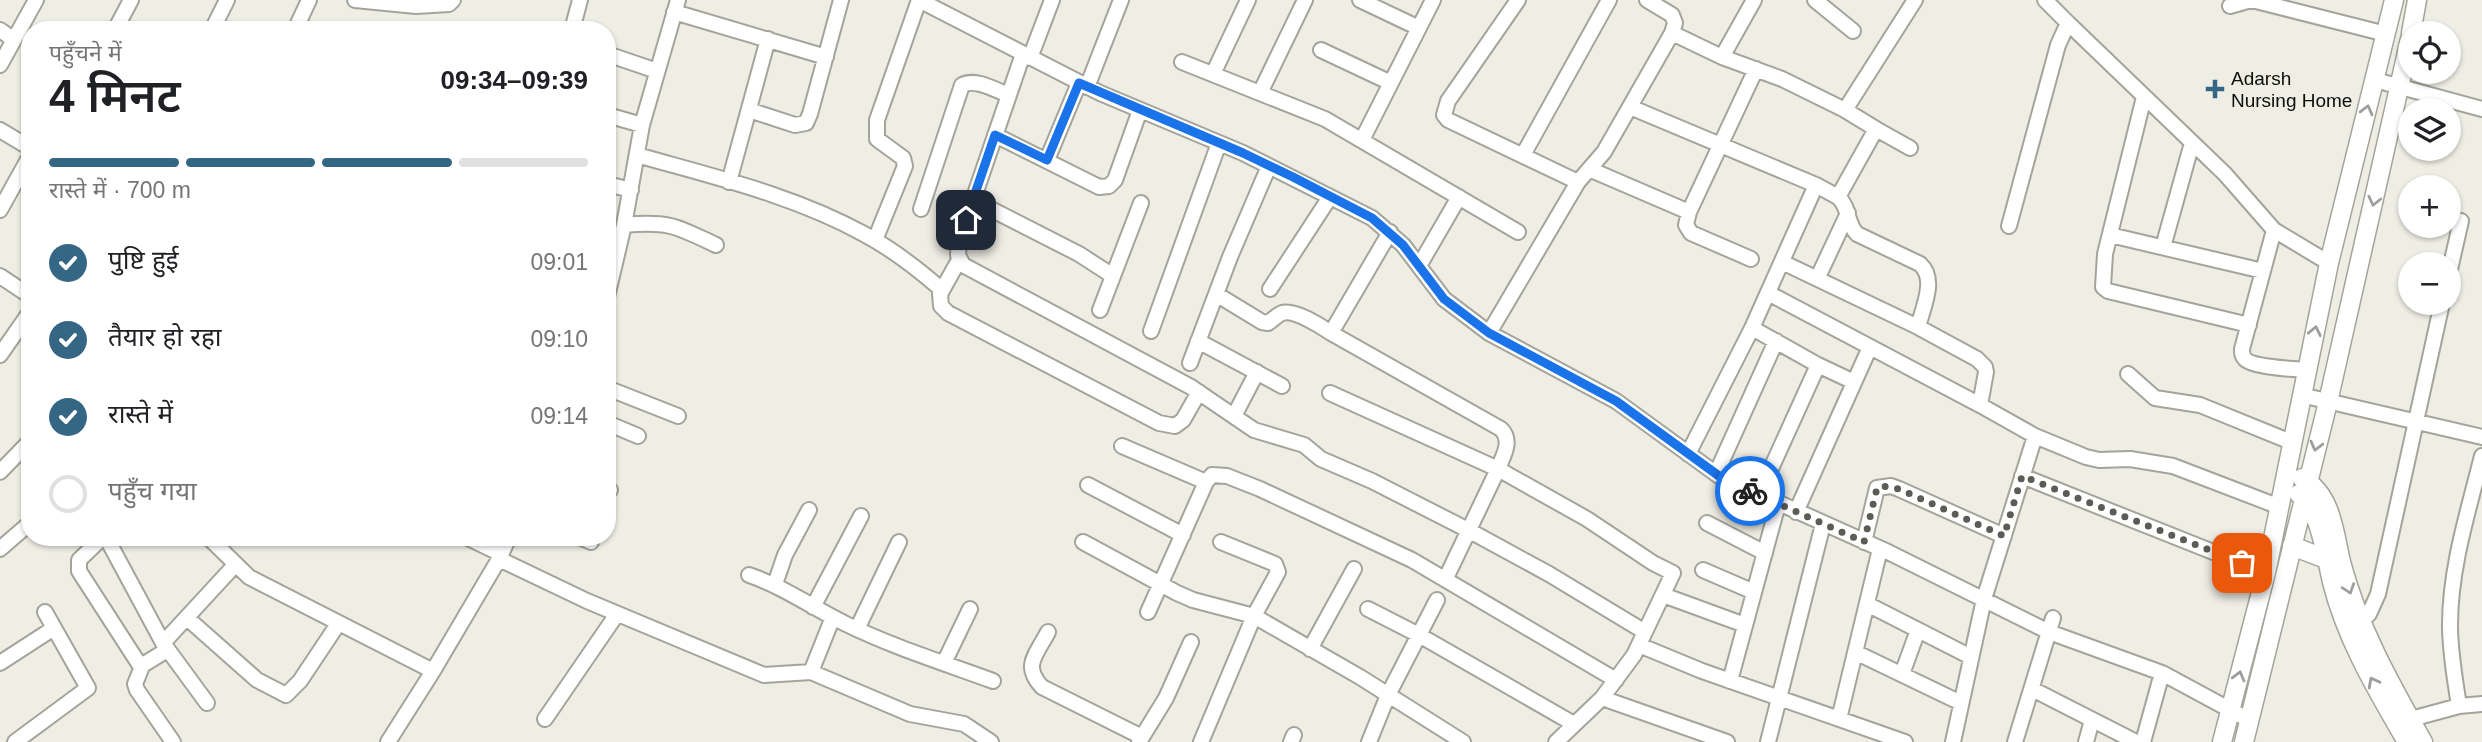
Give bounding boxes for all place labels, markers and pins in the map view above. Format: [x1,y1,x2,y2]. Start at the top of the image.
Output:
place label: Adarsh Nursing Home [2231,68,2352,111]
marker: Adarsh Nursing Home [2205,79,2225,99]
pin [936,190,996,250]
pin [2212,533,2272,593]

